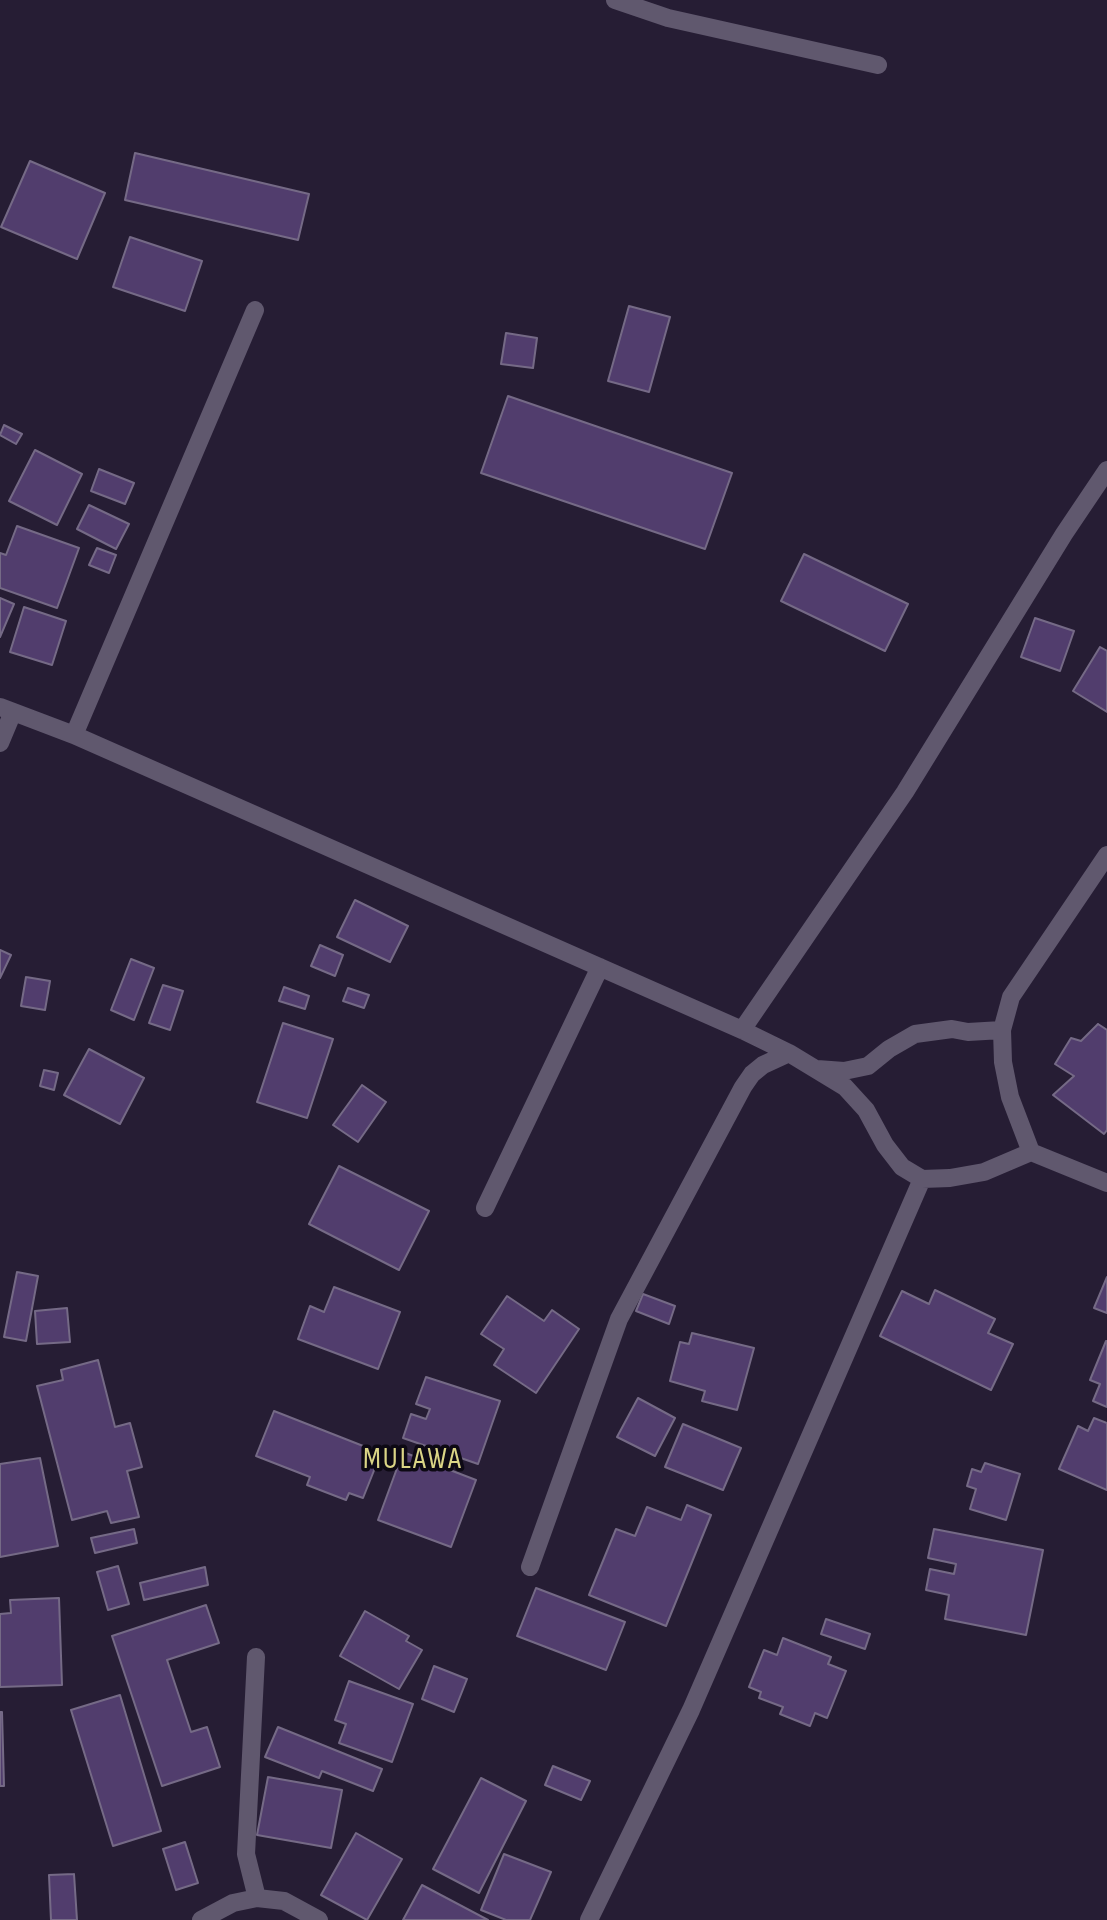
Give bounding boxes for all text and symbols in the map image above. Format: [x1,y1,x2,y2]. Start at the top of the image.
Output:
district label: MULAWA [364,1442,462,1478]

